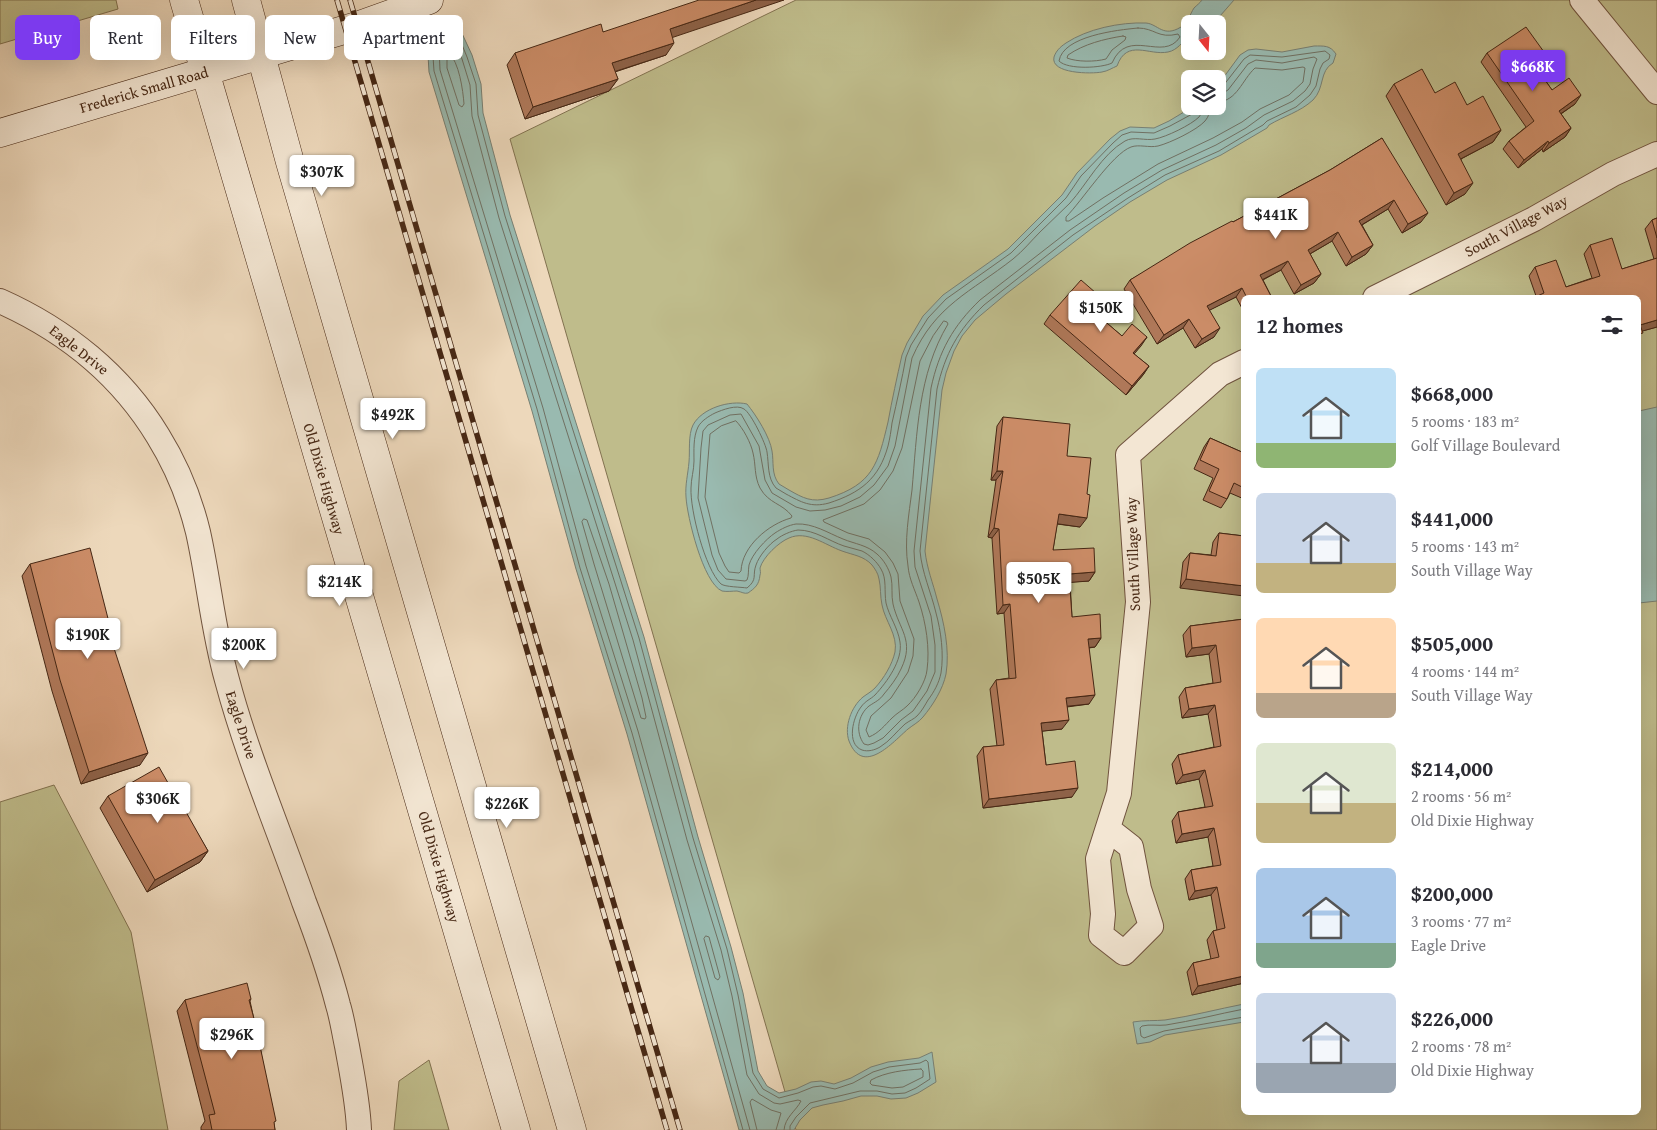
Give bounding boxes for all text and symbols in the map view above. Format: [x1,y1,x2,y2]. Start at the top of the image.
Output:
chip: Buy [15,15,80,60]
chip: Rent [90,15,161,60]
chip: Filters [171,15,255,60]
chip: New [265,15,334,60]
chip: Apartment [344,15,463,60]
north arrow [1181,15,1226,60]
map controls [1181,15,1226,115]
pin: $668K [1498,49,1568,92]
text: $668K [1511,54,1555,78]
street label: Frederick Small Road [77,61,211,118]
button: layers [1181,70,1226,115]
pin: $307K [287,154,357,197]
text: $307K [300,159,344,183]
street label: South Village Way [1460,189,1572,262]
pin: $441K [1241,198,1311,240]
text: $441K [1254,202,1298,226]
pin: $150K [1066,290,1136,333]
text: $150K [1079,295,1123,319]
text: 12 homes [1256,310,1343,341]
icon: filters [1598,311,1626,339]
street label: Eagle Drive [45,320,113,380]
text: $668,000 [1411,378,1493,409]
icon: home [1296,388,1356,448]
pin: $492K [358,398,428,440]
text: $492K [371,402,415,426]
text: 5 rooms · 183 m² [1411,409,1519,433]
street label: Old Dixie Highway [299,421,351,538]
text: Golf Village Boulevard [1411,433,1560,457]
street label: South Village Way [1120,496,1145,611]
text: $441,000 [1411,503,1493,534]
icon: home [1296,513,1356,573]
text: 5 rooms · 143 m² [1411,534,1519,558]
text: South Village Way [1411,558,1533,582]
pin: $505K [1004,562,1074,604]
pin: $214K [305,564,375,607]
text: $505K [1017,566,1061,590]
text: $214K [318,569,362,593]
pin: $190K [53,618,123,660]
text: $190K [66,622,110,646]
pin: $200K [209,628,279,670]
text: $505,000 [1411,628,1493,659]
text: $200K [222,632,266,656]
icon: home [1296,638,1356,698]
text: 4 rooms · 144 m² [1411,659,1519,683]
text: South Village Way [1411,683,1533,707]
street label: Eagle Drive [221,688,262,762]
text: $214,000 [1411,753,1493,784]
icon: home [1296,763,1356,823]
pin: $306K [123,782,193,824]
text: 2 rooms · 56 m² [1411,784,1511,808]
text: $306K [136,786,180,810]
pin: $226K [472,786,542,829]
text: $226K [485,791,529,815]
text: Old Dixie Highway [1411,808,1534,832]
street label: Old Dixie Highway [414,809,466,926]
text: $200,000 [1411,878,1493,909]
icon: home [1296,888,1356,948]
text: 3 rooms · 77 m² [1411,909,1511,933]
text: Eagle Drive [1411,933,1486,957]
text: $226,000 [1411,1003,1493,1034]
icon: home [1296,1013,1356,1073]
pin: $296K [197,1018,267,1060]
text: $296K [210,1022,254,1046]
text: 2 rooms · 78 m² [1411,1034,1511,1058]
text: Old Dixie Highway [1411,1058,1534,1082]

